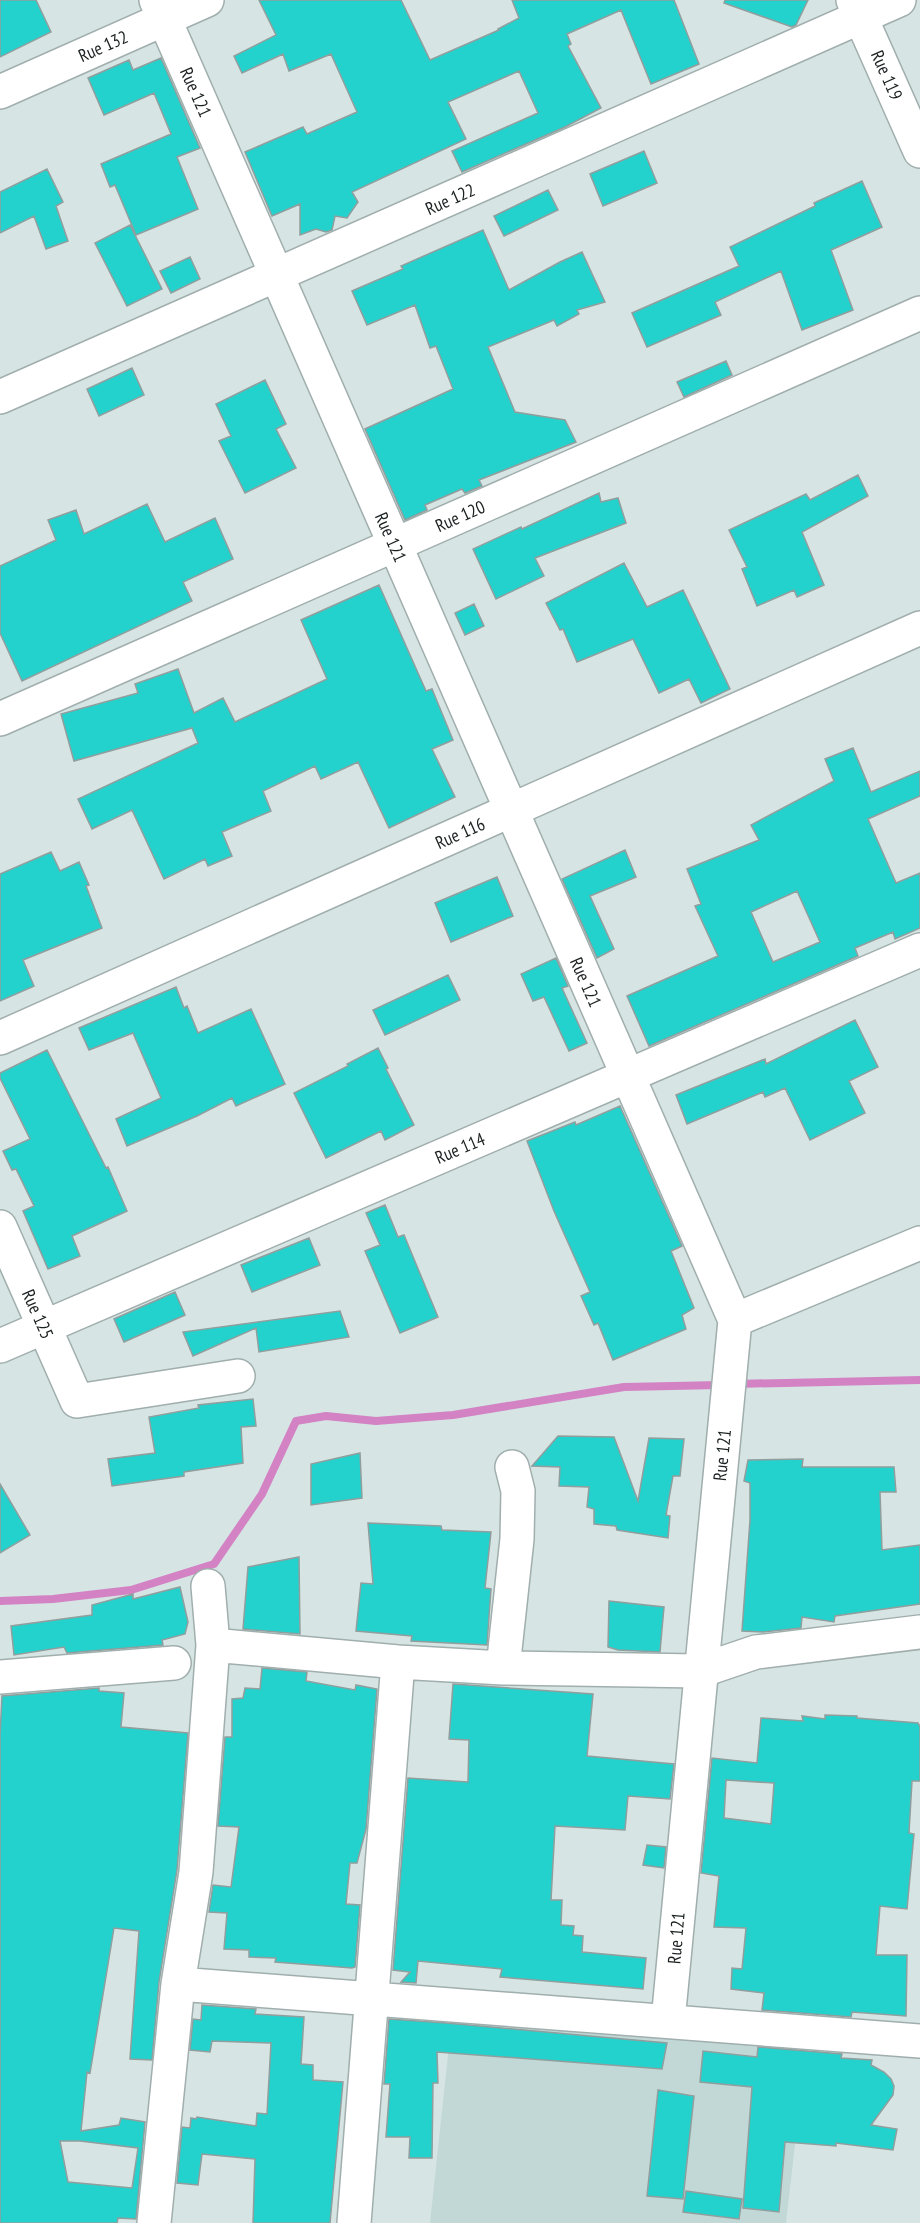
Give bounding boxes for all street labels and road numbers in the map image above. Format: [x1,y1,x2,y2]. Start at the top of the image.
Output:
street label: Rue 132 [75,25,131,67]
street label: Rue 119 [866,47,908,103]
street label: Rue 121 [175,64,217,120]
street label: Rue 122 [422,178,478,220]
street label: Rue 120 [432,495,488,537]
street label: Rue 121 [370,509,412,565]
street label: Rue 116 [432,812,488,854]
street label: Rue 121 [565,954,607,1010]
street label: Rue 114 [432,1127,488,1169]
street label: Rue 125 [17,1286,59,1342]
street label: Rue 121 [708,1428,736,1482]
street label: Rue 121 [662,1911,690,1965]

